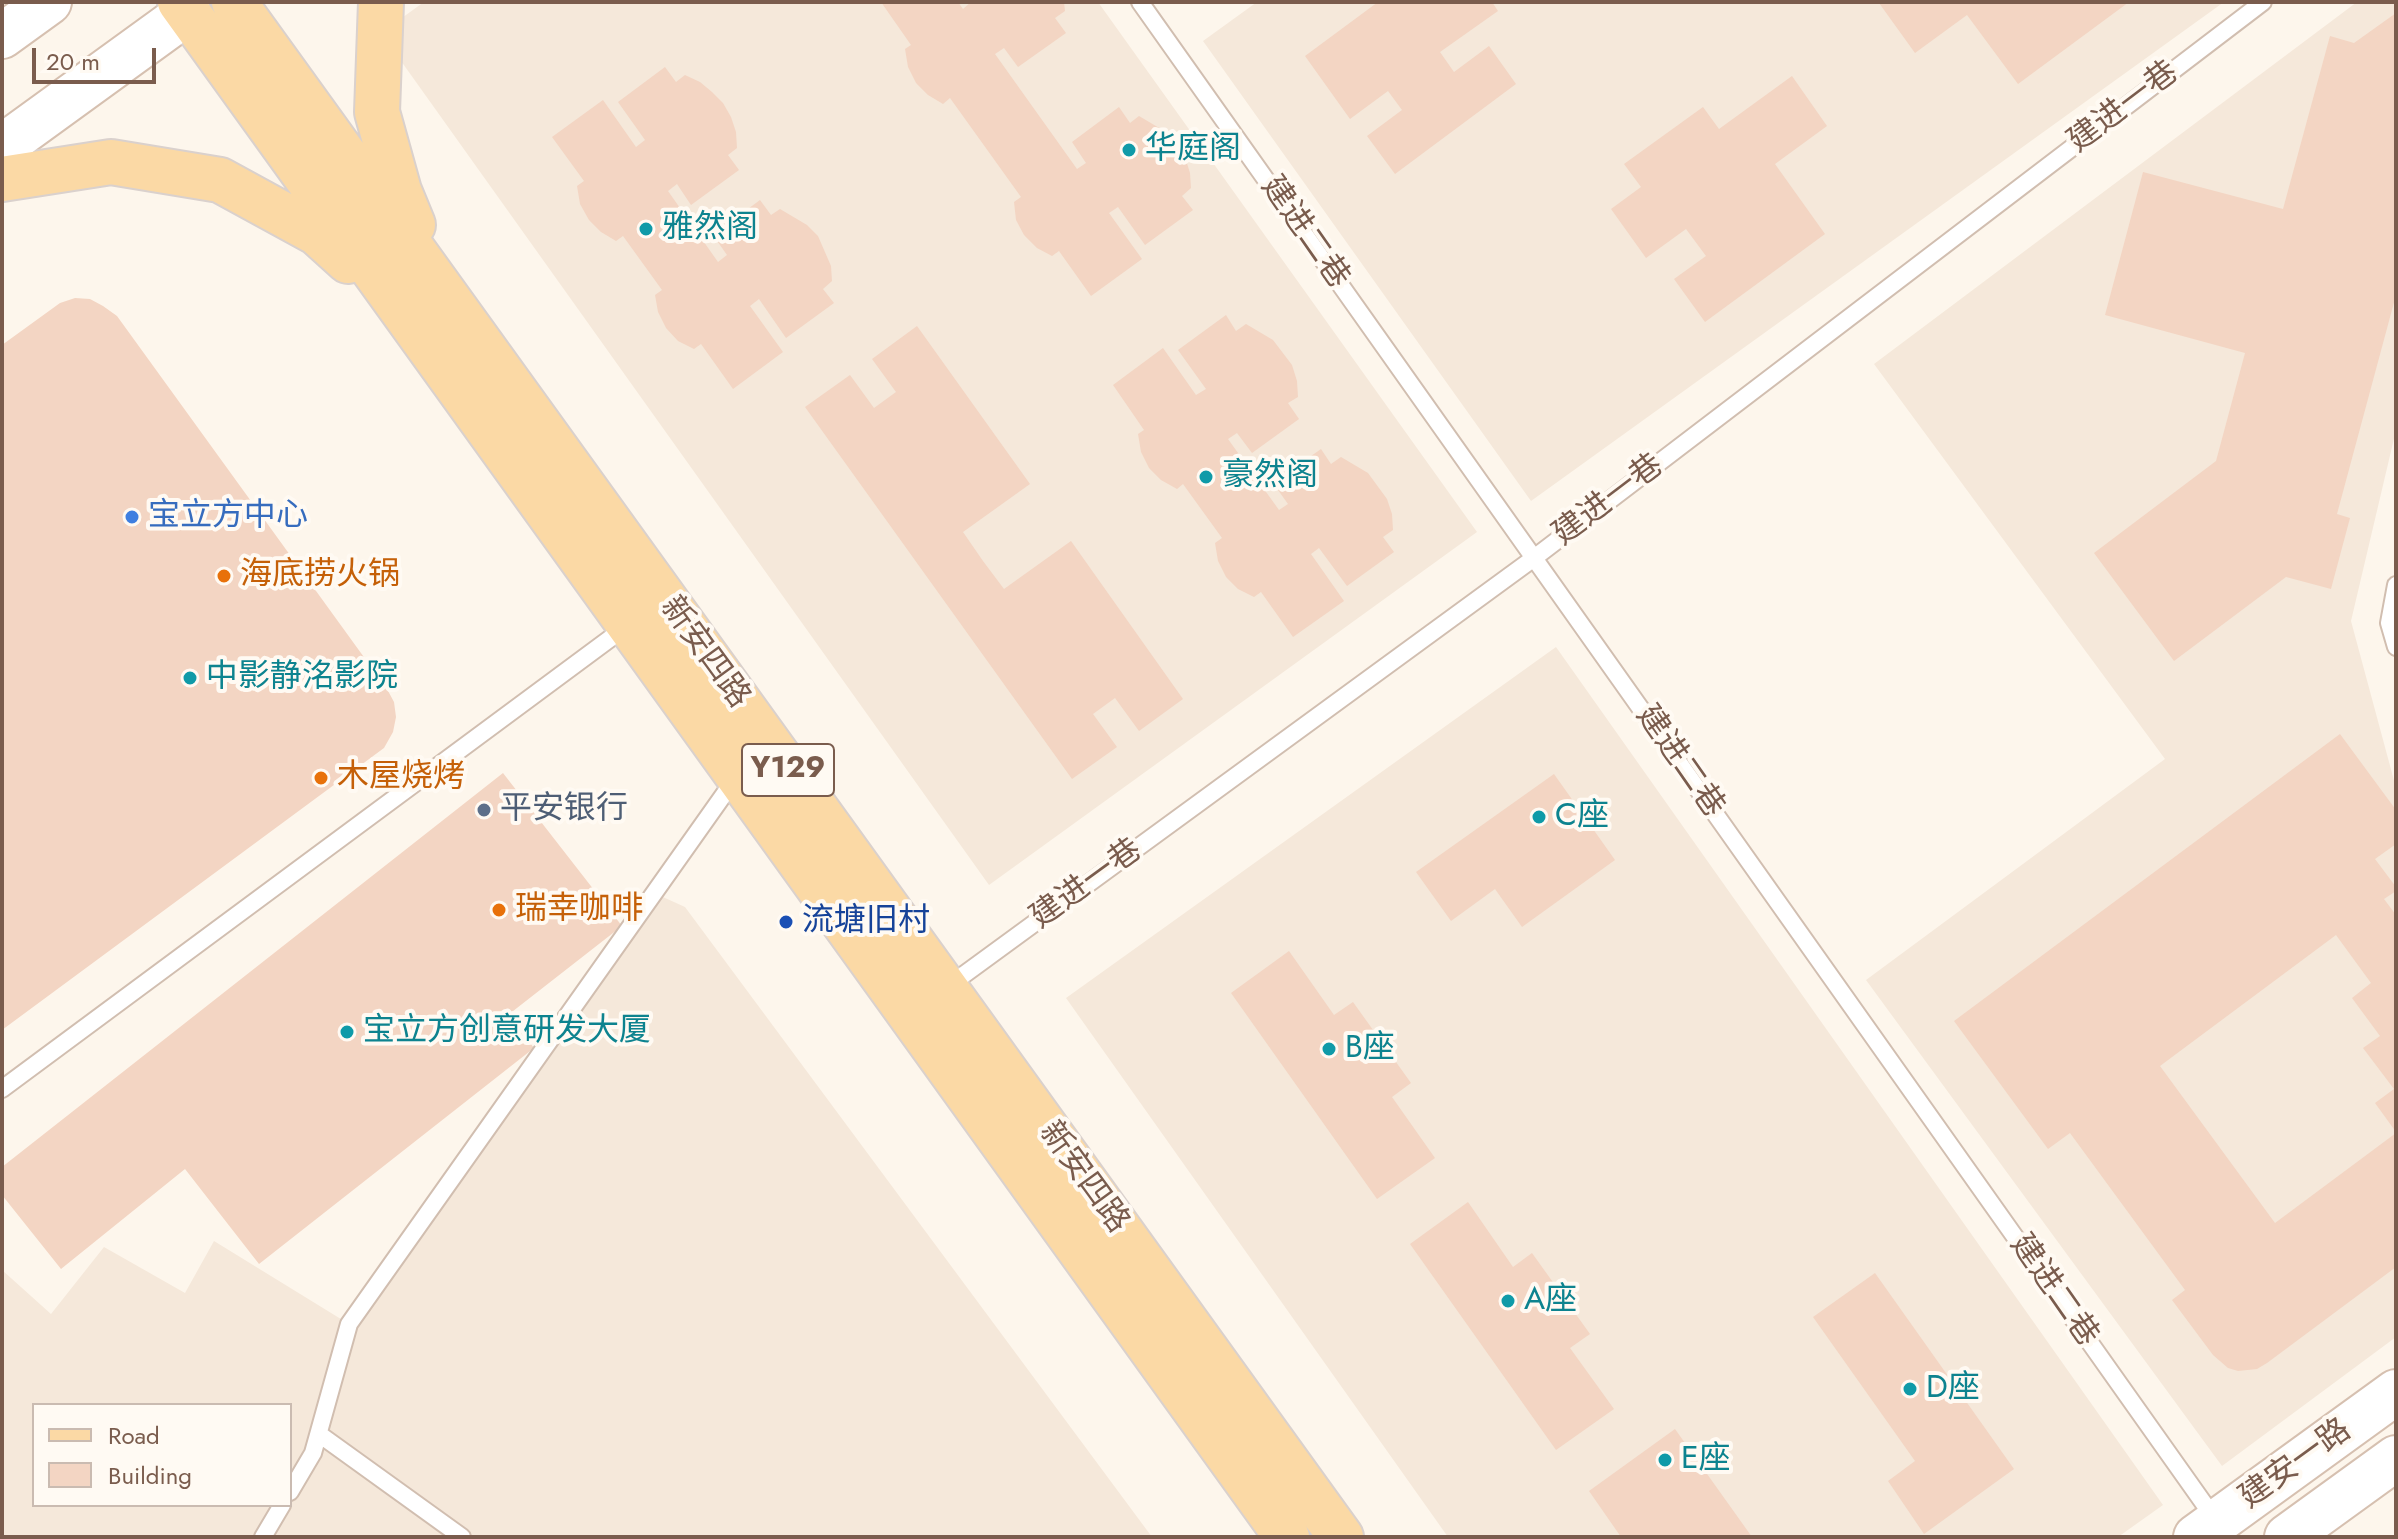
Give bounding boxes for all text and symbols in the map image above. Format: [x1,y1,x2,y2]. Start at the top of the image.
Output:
scale bar [36,32,160,82]
text: 20 m [46,44,100,79]
street label: 建进一巷 [2061,54,2187,162]
place label: 华庭阁 [1145,131,1241,169]
marker: 华庭阁 [1120,141,1138,159]
street label: 建进二巷 [1252,170,1356,296]
place label: 雅然阁 [662,210,758,248]
marker: 雅然阁 [637,220,655,238]
street label: 建进一巷 [1546,447,1672,555]
place label: 豪然阁 [1222,458,1318,496]
marker: 豪然阁 [1197,468,1215,486]
place label: 宝立方中心 [148,498,308,536]
marker: 宝立方中心 [123,508,141,526]
place label: 海底捞火锅 [240,557,400,595]
marker: 海底捞火锅 [215,567,233,585]
street label: 新安四路 [651,590,757,716]
place label: 中影静洺影院 [206,659,398,697]
marker: 中影静洺影院 [181,669,199,687]
street label: 建进二巷 [1627,699,1731,825]
road number: Y129 [742,744,834,796]
place label: 木屋烧烤 [337,759,465,797]
marker: 木屋烧烤 [312,769,330,787]
place label: 平安银行 [500,791,628,829]
place label: C座 [1555,798,1609,836]
marker: 平安银行 [475,801,493,819]
marker: C座 [1530,808,1548,826]
street label: 建进一巷 [1024,832,1150,938]
place label: 瑞幸咖啡 [515,891,643,929]
marker: 瑞幸咖啡 [490,901,508,919]
place label: 流塘旧村 [802,903,930,941]
marker: 流塘旧村 [777,913,795,931]
place label: 宝立方创意研发大厦 [363,1013,651,1051]
marker: 宝立方创意研发大厦 [338,1023,356,1041]
place label: B座 [1345,1030,1395,1068]
marker: B座 [1320,1040,1338,1058]
street label: 新安四路 [1030,1115,1136,1241]
street label: 建进二巷 [2001,1228,2105,1354]
place label: A座 [1524,1282,1577,1320]
marker: A座 [1499,1292,1517,1310]
place label: D座 [1926,1370,1980,1408]
marker: D座 [1901,1380,1919,1398]
legend [32,1403,292,1507]
street label: 建安一路 [2233,1412,2359,1518]
text: Road [108,1418,160,1453]
place label: E座 [1681,1441,1731,1479]
marker: E座 [1656,1451,1674,1469]
text: Building [108,1458,192,1493]

